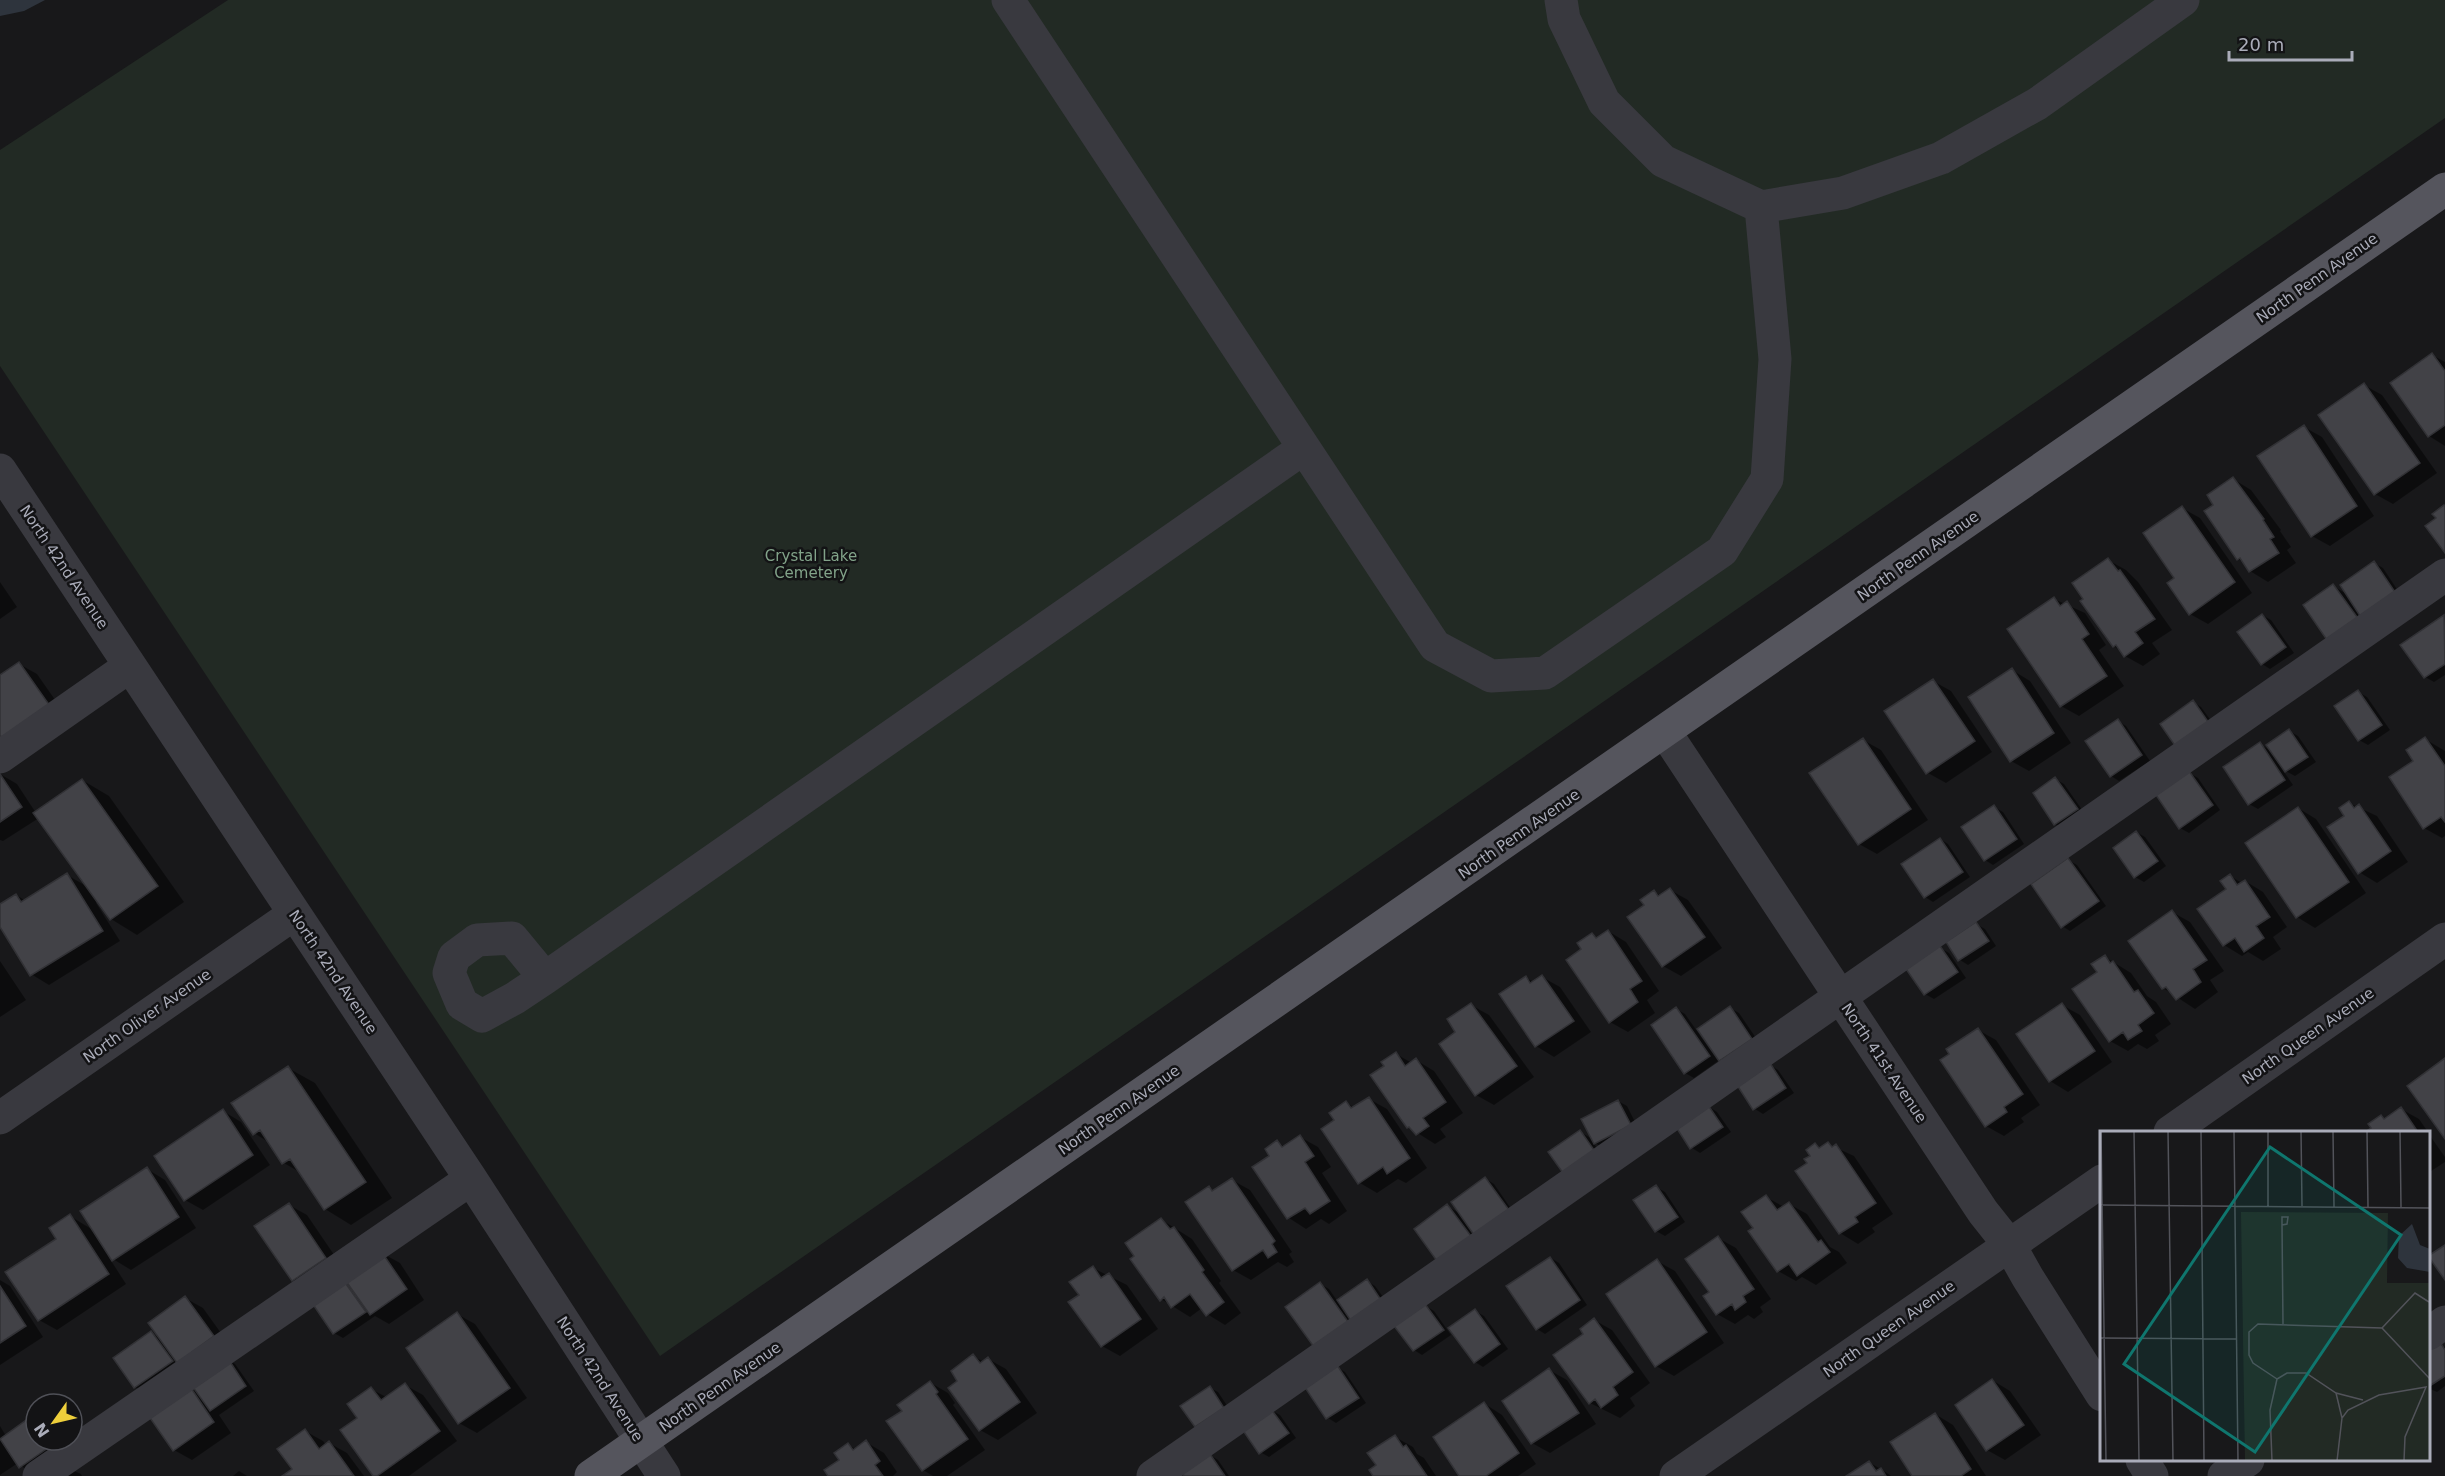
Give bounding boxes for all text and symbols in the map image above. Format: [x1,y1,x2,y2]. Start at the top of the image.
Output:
scale bar [2229,24,2352,62]
text: 20 m [2238,34,2284,55]
street label: North Penn Avenue [2253,229,2381,327]
street label: North 42nd Avenue [16,502,112,632]
street label: North Penn Avenue [1854,507,1982,605]
park label: Crystal Lake Cemetery [765,547,857,582]
street label: North Penn Avenue [1455,785,1583,883]
street label: North 42nd Avenue [285,907,381,1037]
street label: North Oliver Avenue [80,965,214,1067]
street label: North Queen Avenue [2239,984,2377,1088]
street label: North 41st Avenue [1837,1000,1931,1126]
street label: North Penn Avenue [1055,1061,1183,1159]
inset map [2100,1131,2430,1461]
street label: North Queen Avenue [1820,1277,1958,1381]
street label: North 42nd Avenue [553,1313,647,1445]
street label: North Penn Avenue [656,1338,784,1436]
north arrow [24,1392,84,1452]
text: N [30,1419,54,1441]

